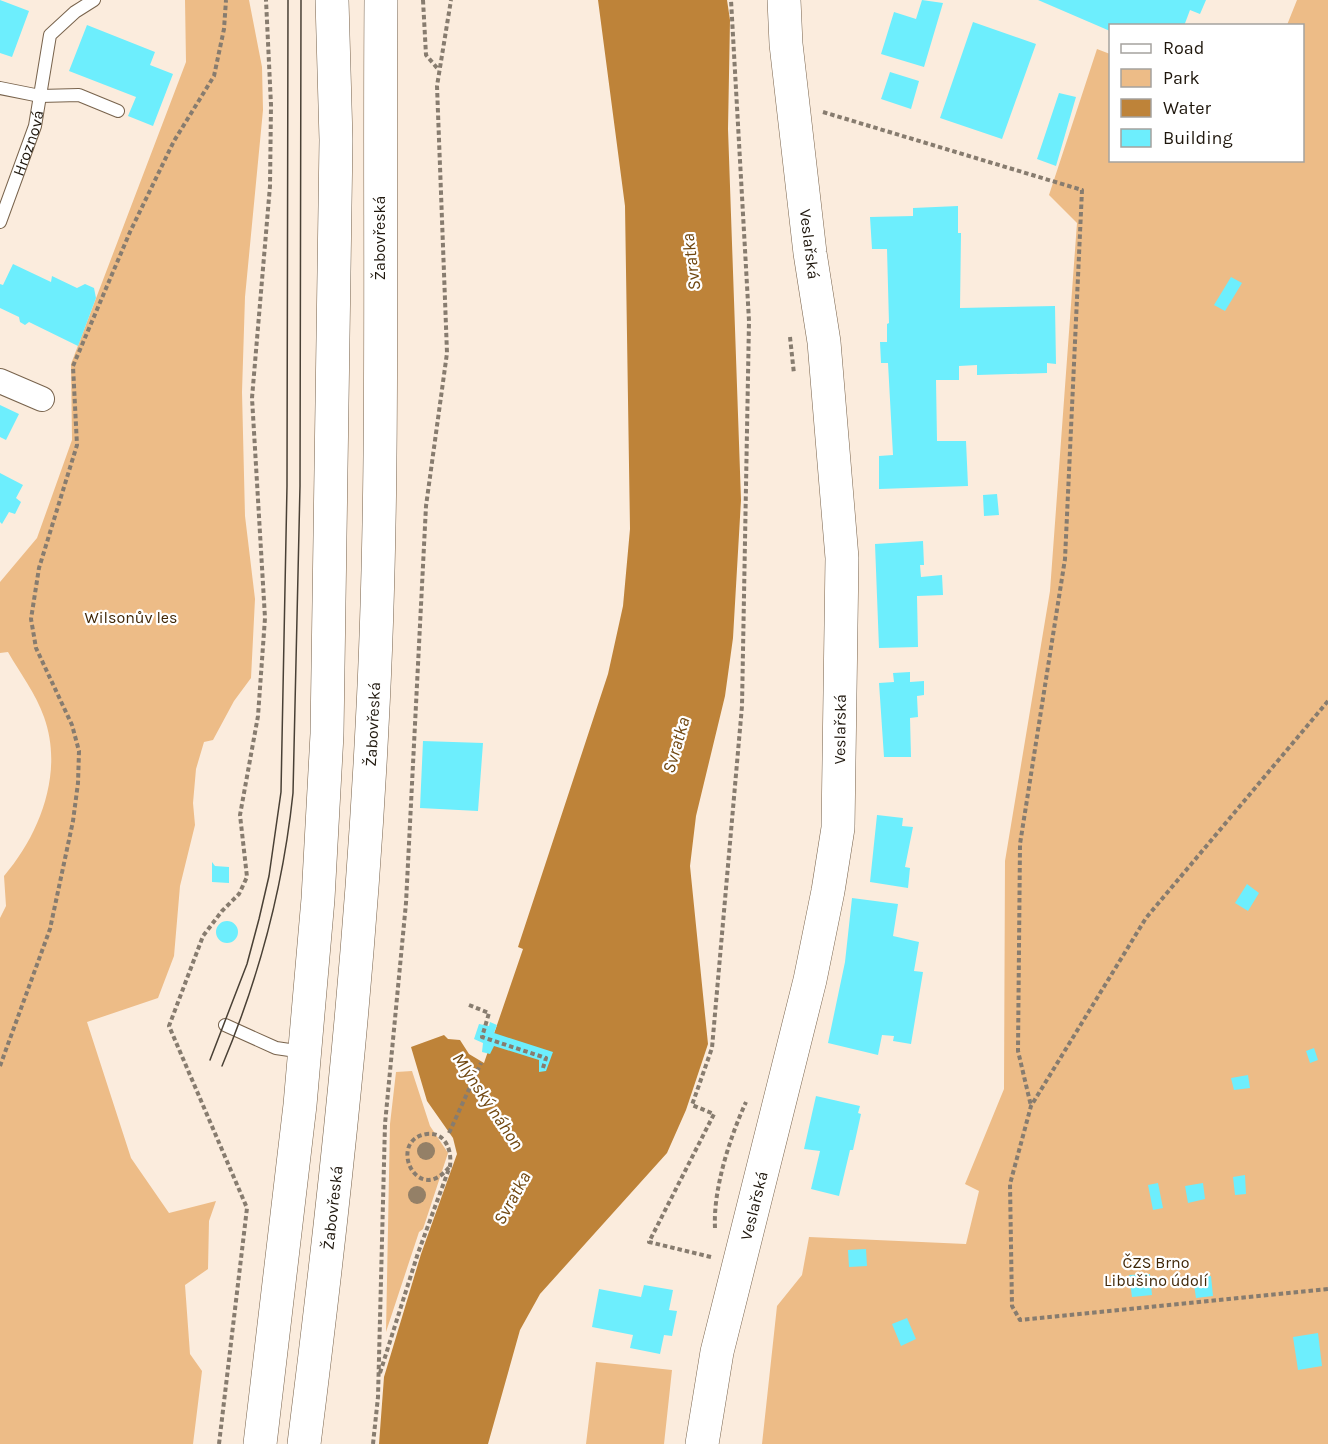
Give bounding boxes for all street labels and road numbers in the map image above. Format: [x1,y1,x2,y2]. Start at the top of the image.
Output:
street label: Hroznová [9,109,47,179]
street label: Žabovřeská [370,196,389,280]
street label: Veslařská [796,208,823,280]
street label: Žabovřeská [361,682,384,767]
street label: Veslařská [830,694,850,765]
street label: Žabovřeská [318,1165,347,1251]
street label: Veslařská [736,1169,772,1242]

